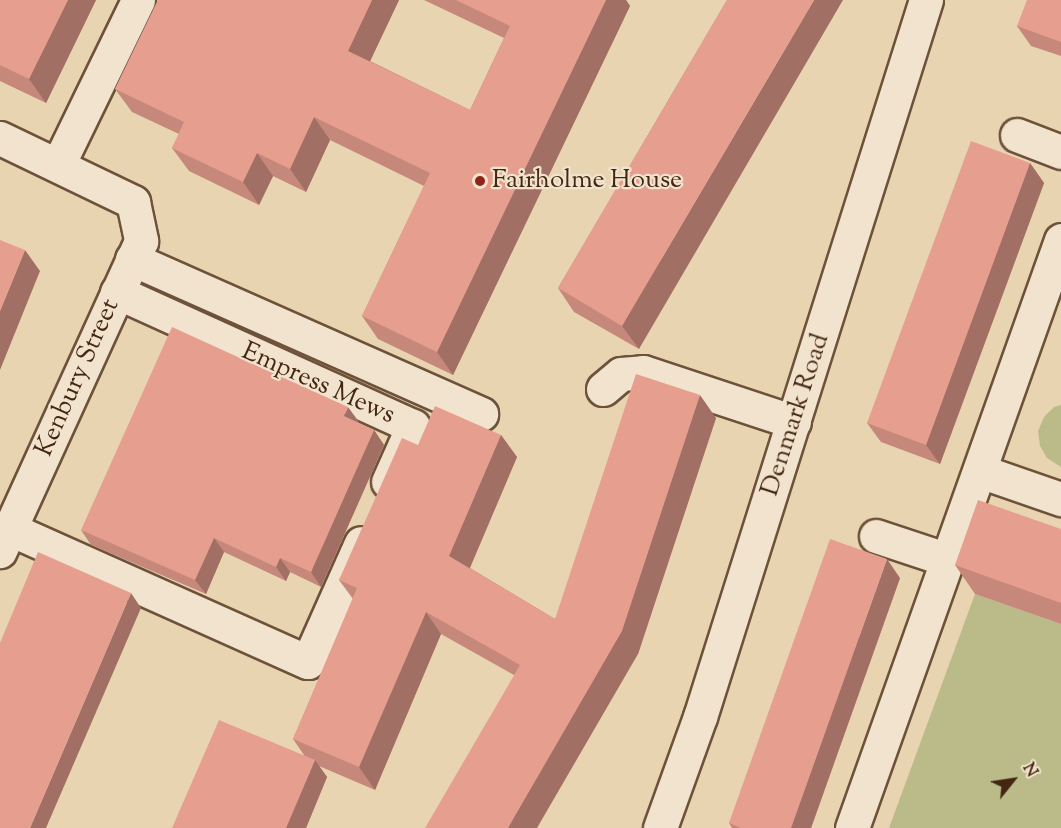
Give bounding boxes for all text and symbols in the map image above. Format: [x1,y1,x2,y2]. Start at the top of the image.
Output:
place label: Fairholme House [492,165,682,197]
marker: Fairholme House [473,174,487,188]
street label: Kenbury Street [29,294,127,462]
street label: Denmark Road [755,330,837,500]
street label: Empress Mews [237,336,399,432]
north arrow [983,750,1043,810]
text: N [1016,759,1042,782]

